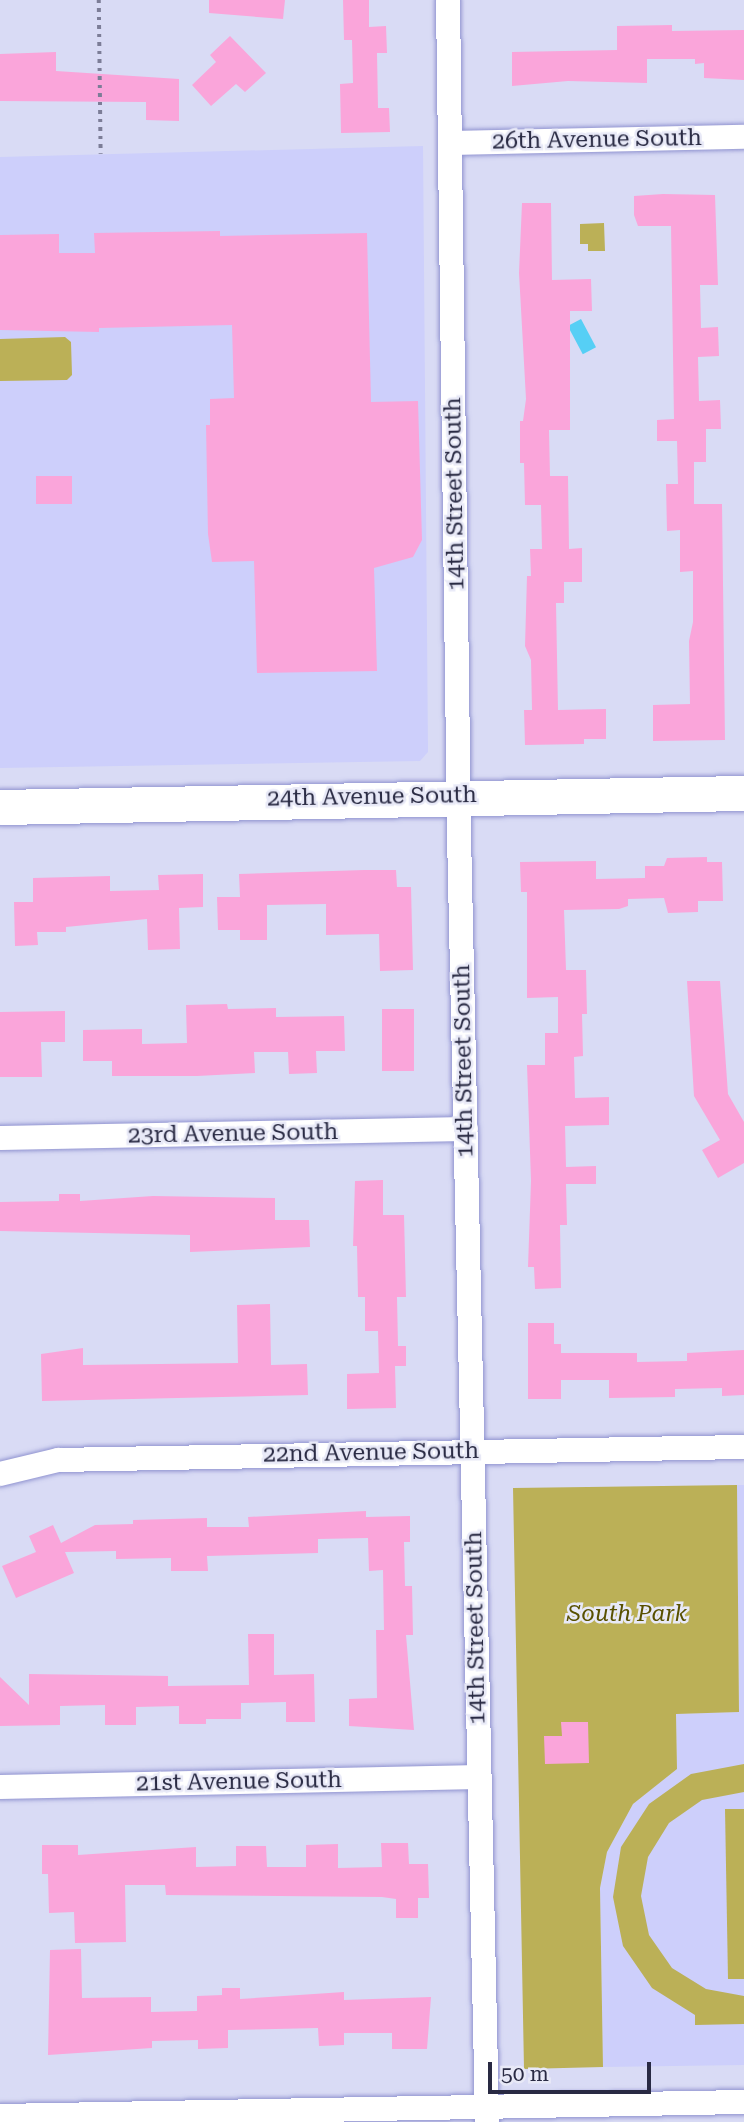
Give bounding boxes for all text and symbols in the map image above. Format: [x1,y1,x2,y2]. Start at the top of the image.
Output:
street label: 26th Avenue South [492,124,702,156]
street label: 14th Street South [440,397,470,591]
street label: 24th Avenue South [267,781,477,813]
street label: 14th Street South [449,964,479,1158]
street label: 23rd Avenue South [128,1118,338,1150]
street label: 22nd Avenue South [263,1437,479,1469]
street label: 14th Street South [461,1531,491,1725]
park label: South Park [567,1600,687,1628]
street label: 21st Avenue South [136,1766,342,1798]
scale bar [492,2048,655,2092]
text: 50 m [501,2062,549,2086]

